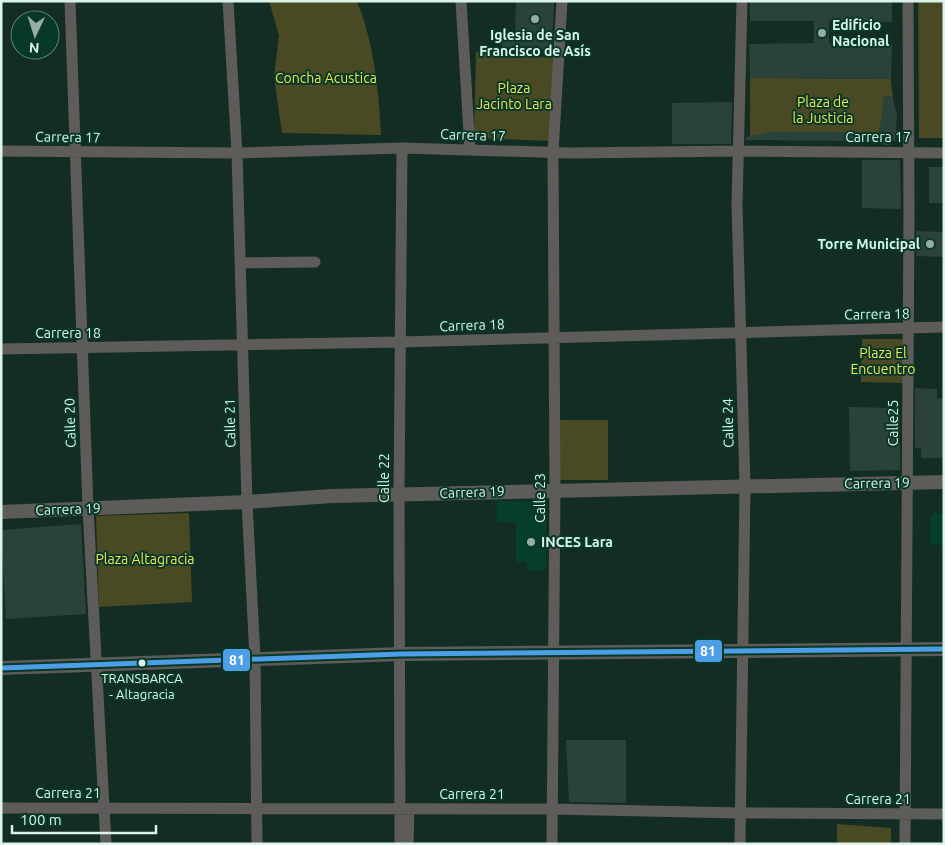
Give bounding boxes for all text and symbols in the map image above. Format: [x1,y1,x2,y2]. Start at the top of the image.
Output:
north arrow [10,10,60,60]
marker: Iglesia de San Francisco de Asís [529,13,541,25]
place label: Edificio Nacional [832,17,889,49]
place label: Iglesia de San Francisco de Asís [479,27,591,59]
marker: Edificio Nacional [816,27,828,39]
text: N [28,40,40,56]
park label: Concha Acustica [275,70,377,86]
park label: Plaza Jacinto Lara [476,80,552,112]
park label: Plaza de la Justicia [792,94,854,126]
street label: Carrera 17 [440,126,506,144]
street label: Carrera 17 [35,128,101,146]
street label: Carrera 17 [845,129,911,145]
place label: Torre Municipal [818,236,920,252]
marker: Torre Municipal [924,238,936,250]
street label: Carrera 18 [844,305,910,323]
street label: Carrera 18 [439,316,505,334]
street label: Carrera 18 [35,325,101,341]
park label: Plaza El Encuentro [850,345,916,377]
street label: Calle 20 [61,398,79,448]
street label: Calle 21 [222,398,238,448]
street label: Calle 24 [720,398,736,448]
street label: Calle25 [885,400,901,446]
street label: Calle 22 [376,453,392,503]
street label: Calle 23 [532,473,548,523]
street label: Carrera 19 [844,474,910,492]
street label: Carrera 19 [439,483,505,501]
street label: Carrera 19 [35,500,101,518]
place label: INCES Lara [541,534,613,550]
marker: INCES Lara [525,536,537,548]
park label: Plaza Altagracia [95,551,195,567]
line badge: 81 [694,639,723,663]
text: 81 [700,643,716,659]
line badge: 81 [222,648,251,672]
text: 81 [229,652,245,668]
marker: TRANSBARCA - Altagracia [137,658,147,668]
place label: TRANSBARCA - Altagracia [101,671,183,701]
street label: Carrera 21 [35,785,101,801]
street label: Carrera 21 [439,786,505,802]
street label: Carrera 21 [845,791,911,807]
scale bar [12,802,156,834]
text: 100 m [20,811,62,828]

